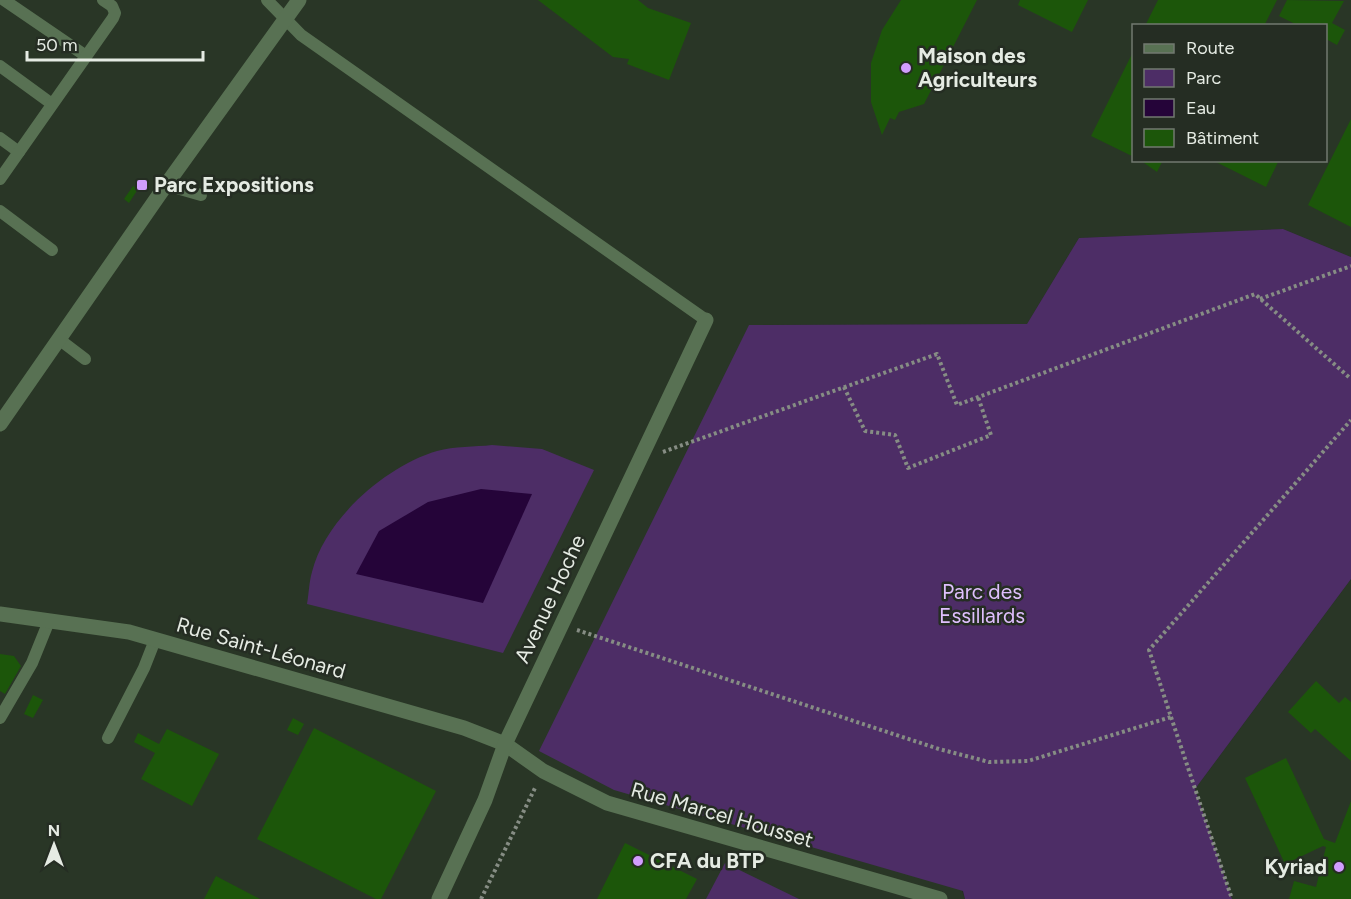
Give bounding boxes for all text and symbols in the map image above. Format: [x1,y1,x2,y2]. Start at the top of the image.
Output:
scale bar [27,24,202,62]
legend [1132,24,1327,162]
text: 50 m [36,34,78,56]
text: Route [1186,37,1235,59]
place label: Maison des Agriculteurs [918,43,1037,92]
marker: Maison des Agriculteurs [899,61,913,75]
text: Parc [1186,67,1222,89]
text: Eau [1186,97,1216,119]
text: Bâtiment [1186,127,1259,149]
place label: Parc Expositions [154,172,314,197]
marker: Parc Expositions [135,178,149,192]
street label: Avenue Hoche [509,531,590,667]
park label: Parc des Essillards [939,579,1025,628]
street label: Rue Saint-Léonard [174,611,349,684]
street label: Rue Marcel Housset [628,777,816,853]
north arrow [24,815,84,875]
text: N [48,821,60,840]
place label: CFA du BTP [650,848,764,873]
marker: CFA du BTP [631,854,645,868]
place label: Kyriad [1264,854,1327,879]
marker: Kyriad [1332,860,1346,874]

